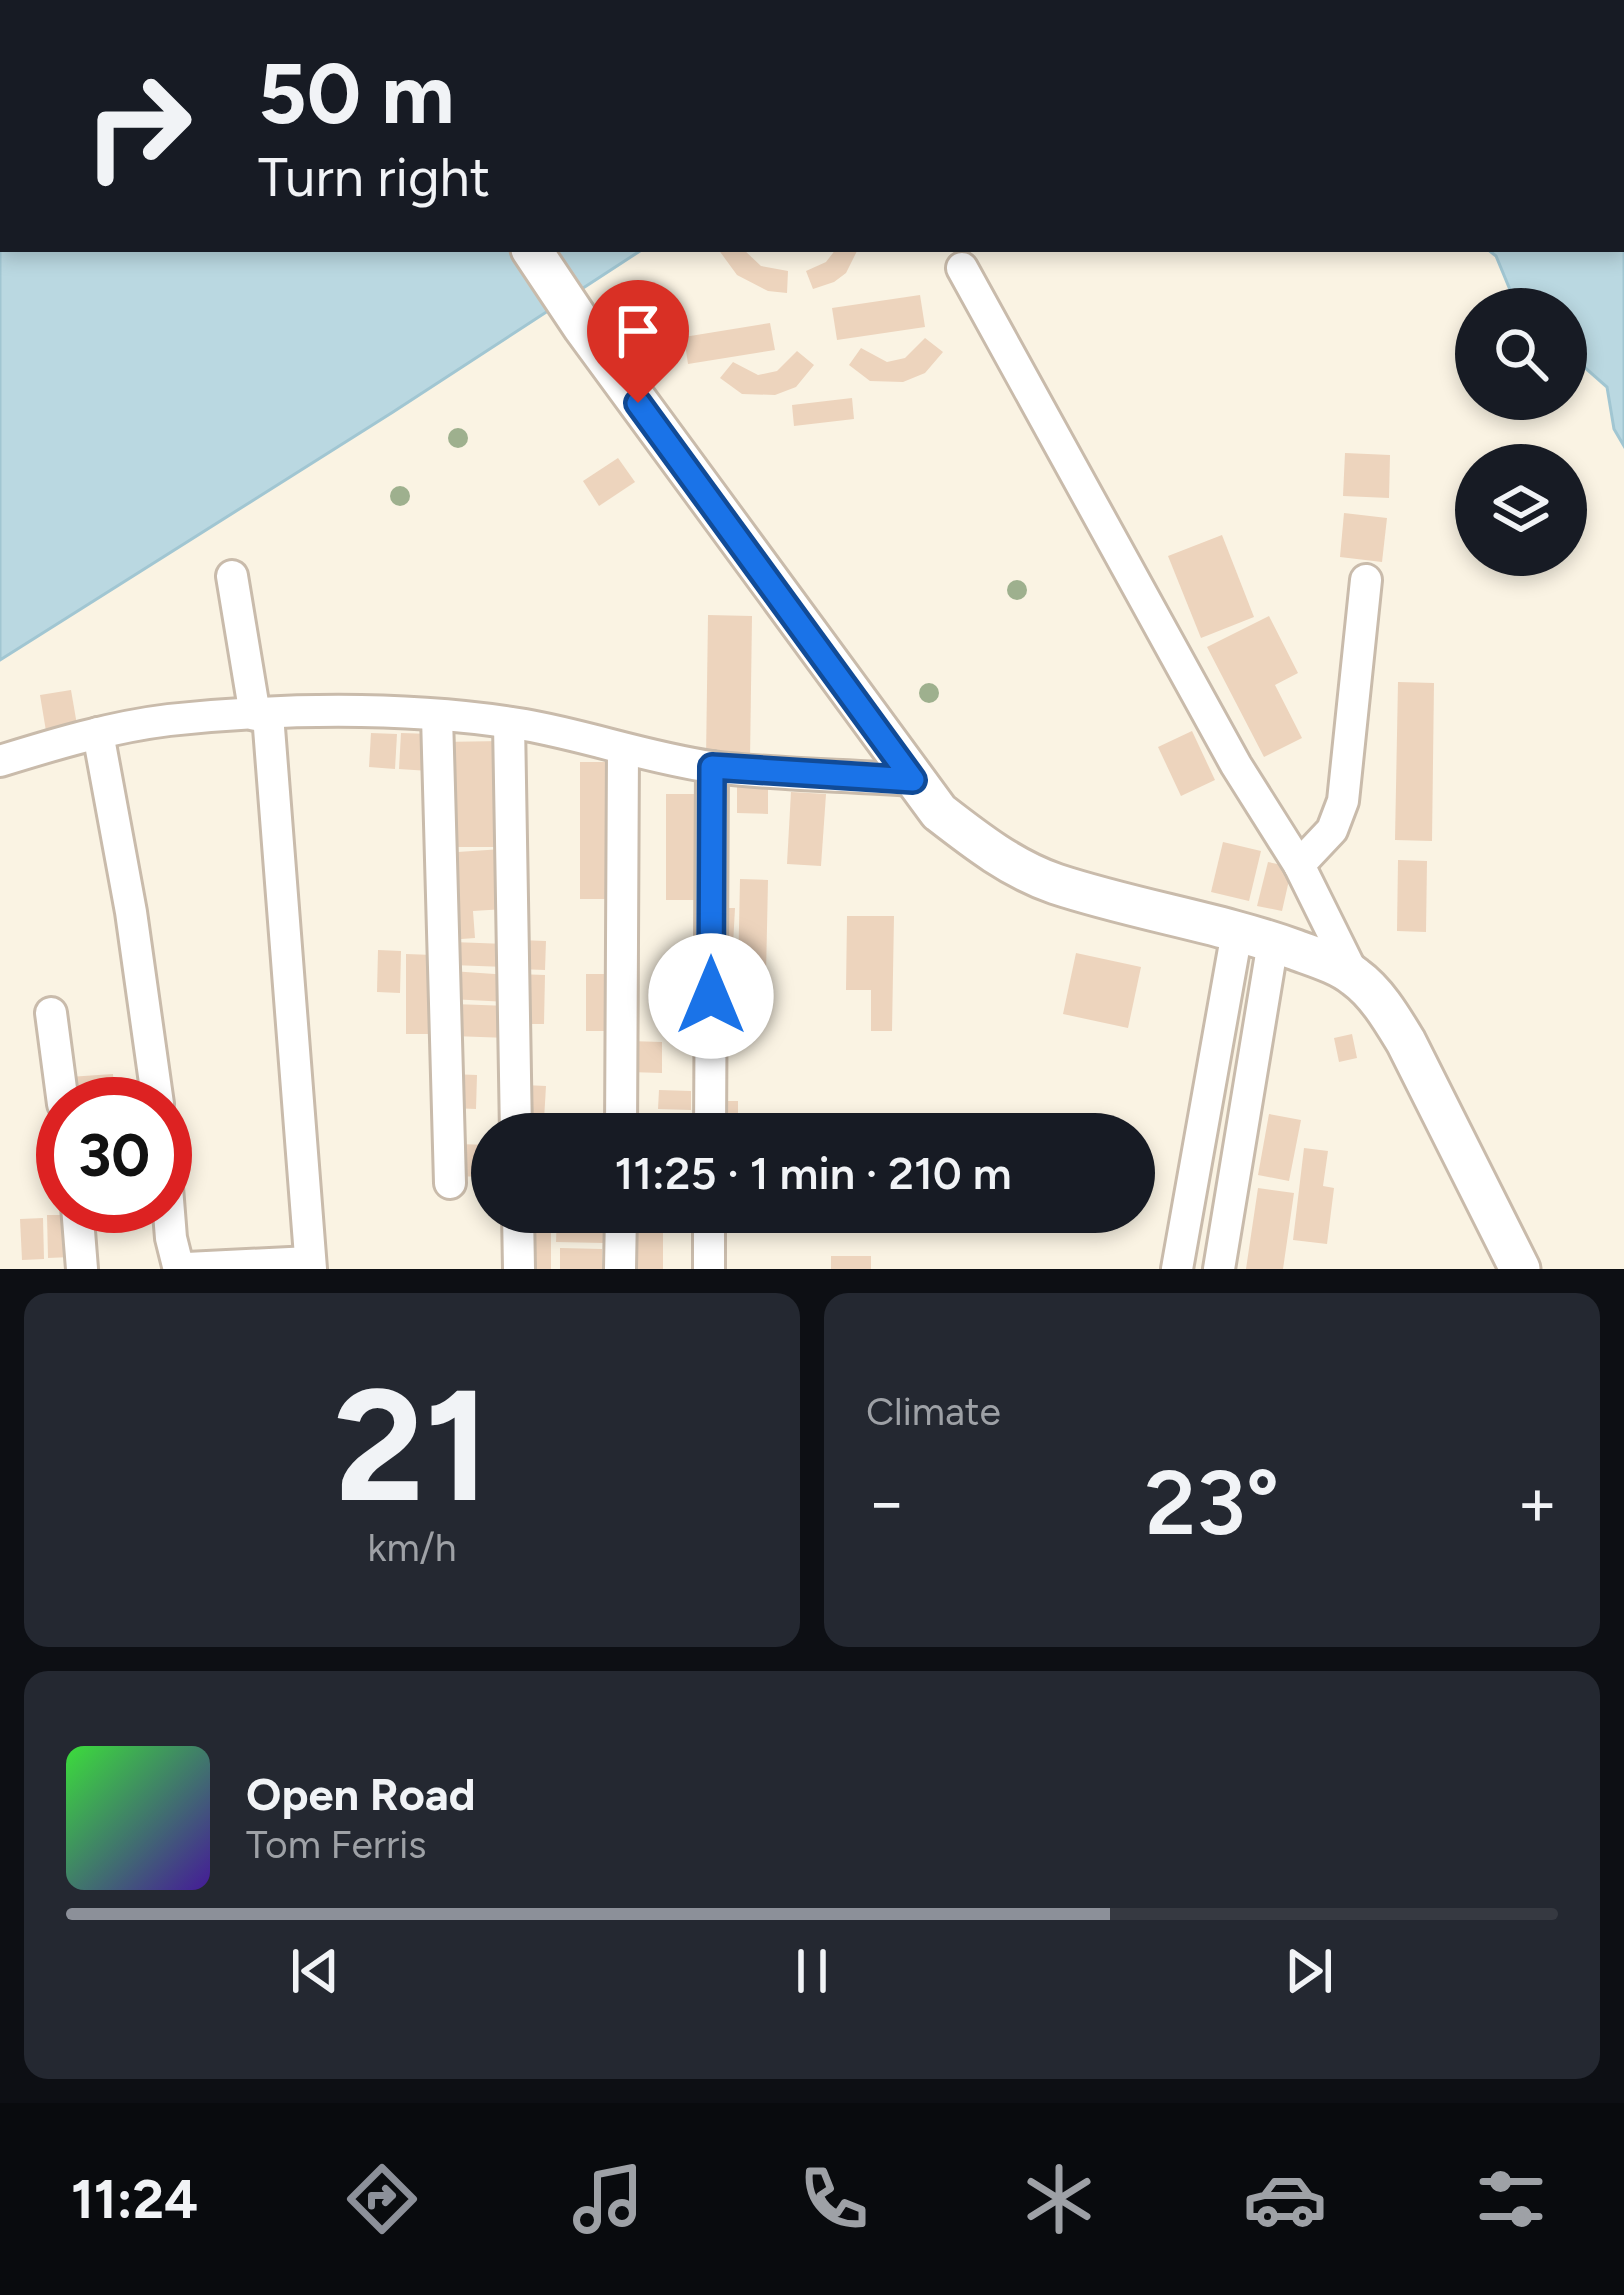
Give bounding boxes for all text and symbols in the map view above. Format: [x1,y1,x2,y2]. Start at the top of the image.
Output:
text: 50 m [258,43,454,144]
icon: right [60,48,216,204]
text: Turn right [258,145,490,210]
pin [587,280,689,403]
map controls [1455,288,1587,576]
button: search [1455,288,1587,420]
icon: arrive [605,298,671,364]
button: layers [1455,444,1587,576]
position arrow [648,933,774,1059]
speed limit sign: 30 [36,1077,192,1233]
text: 11:25 · 1 min · 210 m [614,1146,1012,1200]
text: 21 [334,1352,490,1539]
text: Climate [866,1388,1001,1435]
text: 23° [1145,1448,1279,1557]
text: − [866,1462,907,1542]
text: + [1517,1462,1558,1542]
text: km/h [367,1524,457,1571]
text: Open Road [246,1767,476,1821]
text: Tom Ferris [246,1821,426,1868]
icon: previous [282,1938,348,2004]
icon: pause [779,1938,845,2004]
icon: next [1276,1938,1342,2004]
icon: directions [340,2157,424,2241]
icon: music [566,2157,650,2241]
icon: phone [792,2157,876,2241]
icon: climate [1017,2157,1101,2241]
icon: car [1243,2157,1327,2241]
icon: filters [1469,2157,1553,2241]
text: 11:24 [71,2167,198,2232]

